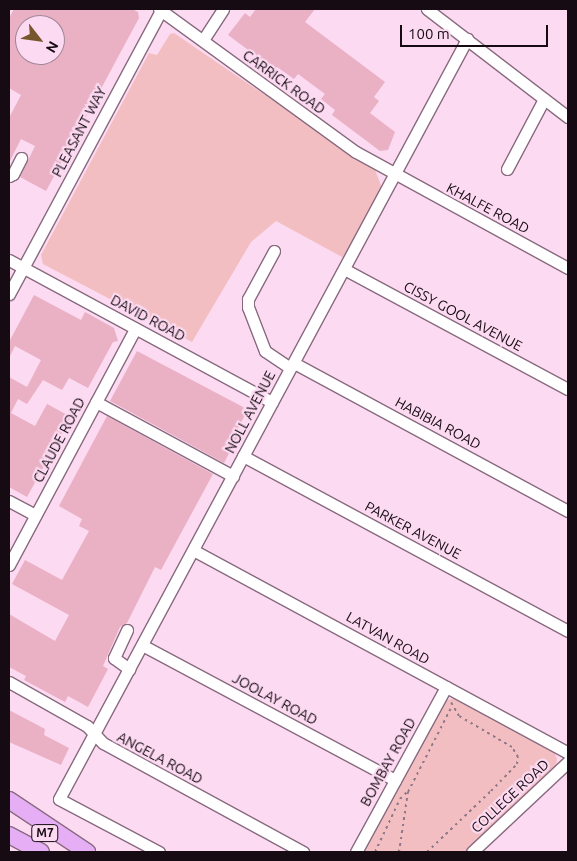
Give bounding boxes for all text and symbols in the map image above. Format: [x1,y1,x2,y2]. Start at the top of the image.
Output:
north arrow [15,15,65,65]
scale bar [402,15,550,47]
text: 100 m [408,25,450,42]
text: N [43,38,62,56]
street label: CARRICK ROAD [240,46,328,118]
street label: PLEASANT WAY [48,84,110,180]
street label: KHALFE ROAD [444,179,532,237]
street label: CISSY GOOL AVENUE [401,278,525,354]
street label: DAVID ROAD [108,291,188,345]
street label: NOLL AVENUE [221,368,279,456]
street label: HABIBIA ROAD [392,393,484,453]
street label: CLAUDE ROAD [29,395,89,485]
street label: PARKER AVENUE [362,498,464,562]
street label: LATVAN ROAD [343,608,433,668]
street label: JOOLAY ROAD [230,670,320,728]
street label: BOMBAY ROAD [357,715,419,809]
street label: ANGELA ROAD [114,728,206,788]
street label: COLLEGE ROAD [468,756,552,836]
road number: M7 [31,824,59,842]

